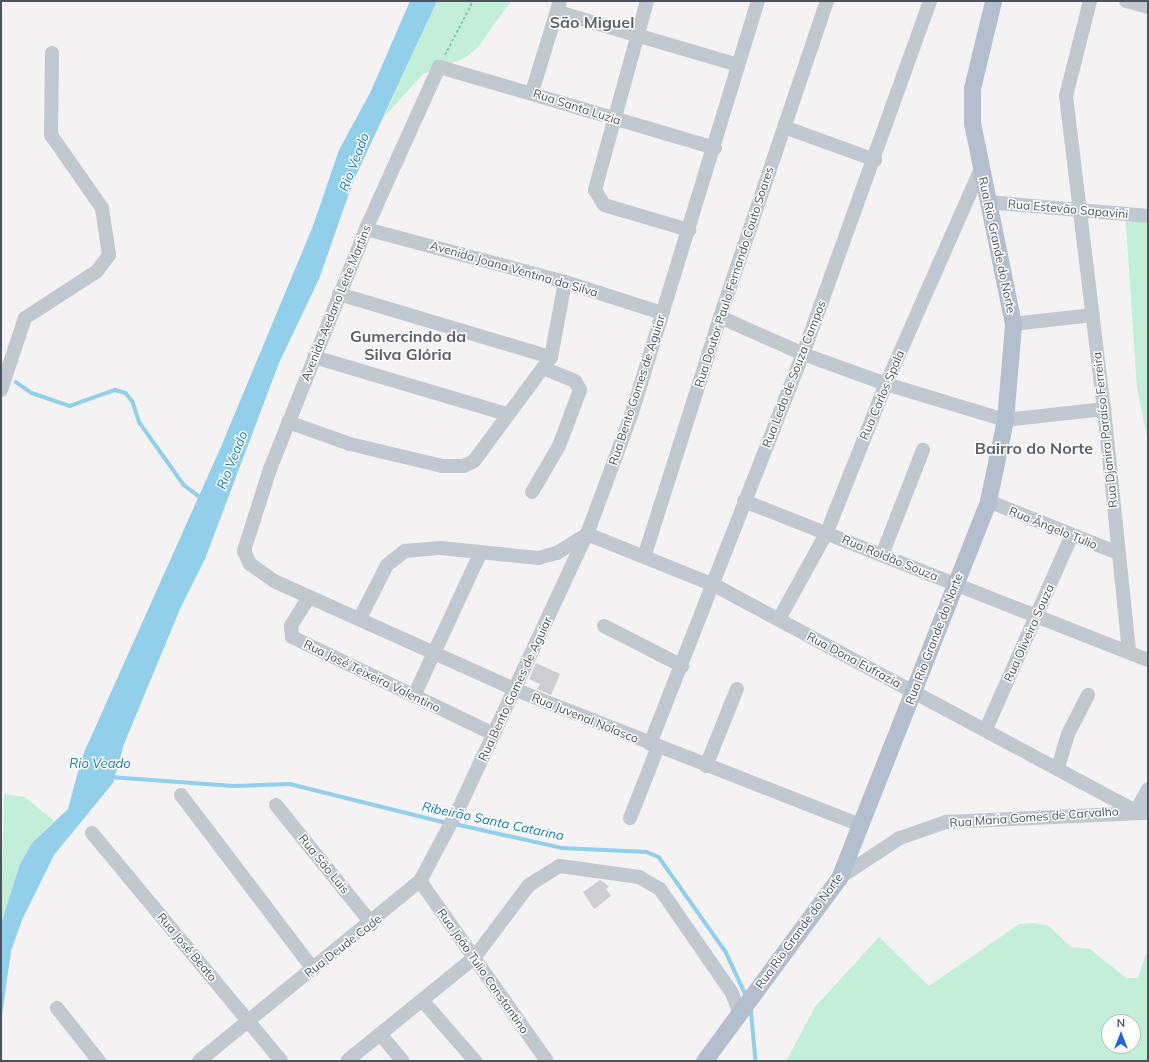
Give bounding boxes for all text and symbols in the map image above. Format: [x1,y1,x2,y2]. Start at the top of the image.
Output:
district label: São Miguel [550,12,634,32]
street label: Rua Santa Luzia [531,86,623,128]
water label: Rio Veado [336,131,372,193]
street label: Rua Doutor Paulo Fernando Couto Soares [691,165,777,389]
street label: Rua Rio Grande do Norte [975,175,1019,315]
street label: Rua Estevão Sapavini [1007,197,1129,221]
street label: Avenida Aedano Leite Martins [298,223,374,383]
street label: Avenida Joana Ventina da Silva [428,238,600,300]
street label: Rua Leda de Souza Campos [759,298,829,450]
street label: Rua Bento Gomes de Aguiar [606,313,668,467]
district label: Gumercindo da Silva Glória [350,326,466,364]
street label: Rua Carlos Spala [857,348,907,442]
street label: Rua Djanira Paraíso Ferreira [1090,351,1120,509]
water label: Rio Veado [213,429,251,491]
district label: Bairro do Norte [975,438,1093,458]
street label: Rua Ângelo Tulio [1007,504,1099,552]
street label: Rua Roldão Souza [840,532,940,584]
street label: Rua Rio Grande do Norte [902,571,966,707]
street label: Rua Oliveira Souza [1001,582,1057,684]
street label: Rua Bento Gomes de Aguiar [475,615,555,763]
street label: Rua Dona Eufrazia [804,629,904,691]
street label: Rua José Teixeira Valentino [301,637,443,715]
street label: Rua Juvenal Nolasco [529,690,641,746]
water label: Rio Veado [69,755,131,771]
water label: Ribeirão Santa Catarina [421,798,565,844]
street label: Rua Maria Gomes de Carvalho [949,804,1119,830]
street label: Rua São Luis [296,831,352,897]
street label: Rua Rio Grande do Norte [752,870,846,992]
street label: Rua João Tulio Constantino [434,906,532,1036]
street label: Rua José Beato [154,910,220,984]
street label: Rua Deude Cade [302,911,384,981]
north arrow [1101,1014,1141,1054]
text: N [1117,1016,1125,1030]

